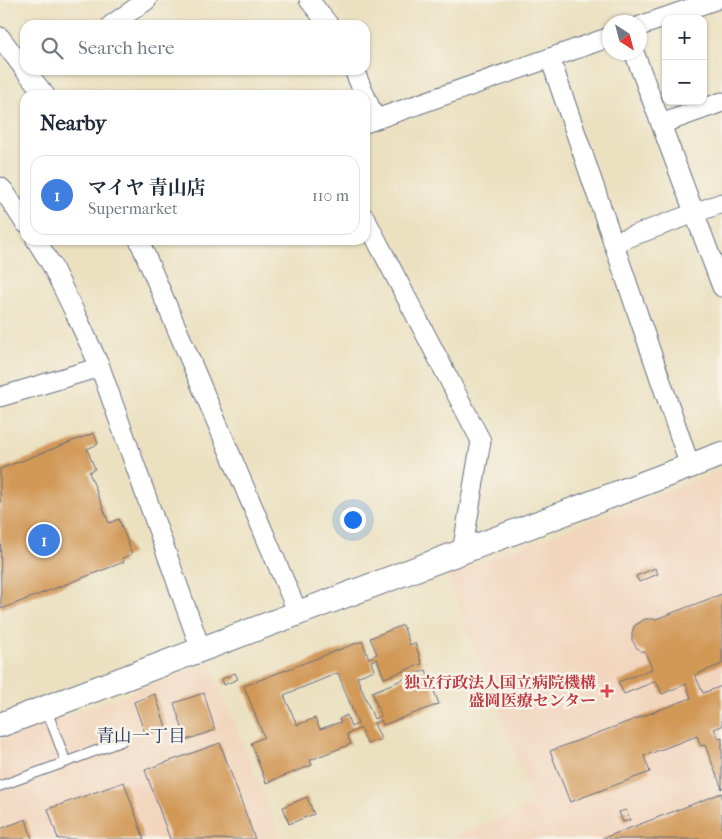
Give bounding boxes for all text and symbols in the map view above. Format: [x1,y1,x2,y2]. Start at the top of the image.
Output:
north arrow [602,15,647,60]
map controls [662,15,707,105]
button: + [662,15,707,60]
search box [20,20,370,75]
icon: search [38,34,66,62]
text: Search here [78,37,174,59]
button: − [662,60,707,105]
text: Nearby [40,111,106,135]
text: マイヤ 青山店 [88,177,206,199]
text: 1 [54,186,60,205]
text: 110 m [312,186,349,205]
text: Supermarket [88,199,178,218]
your location [340,507,366,533]
pin: 1 [28,521,60,559]
place label: 独立行政法人国立病院機構 盛岡医療センター [404,673,596,710]
marker: 独立行政法人国立病院機構 盛岡医療センター [600,684,614,698]
district label: 青山一丁目 [96,726,186,747]

